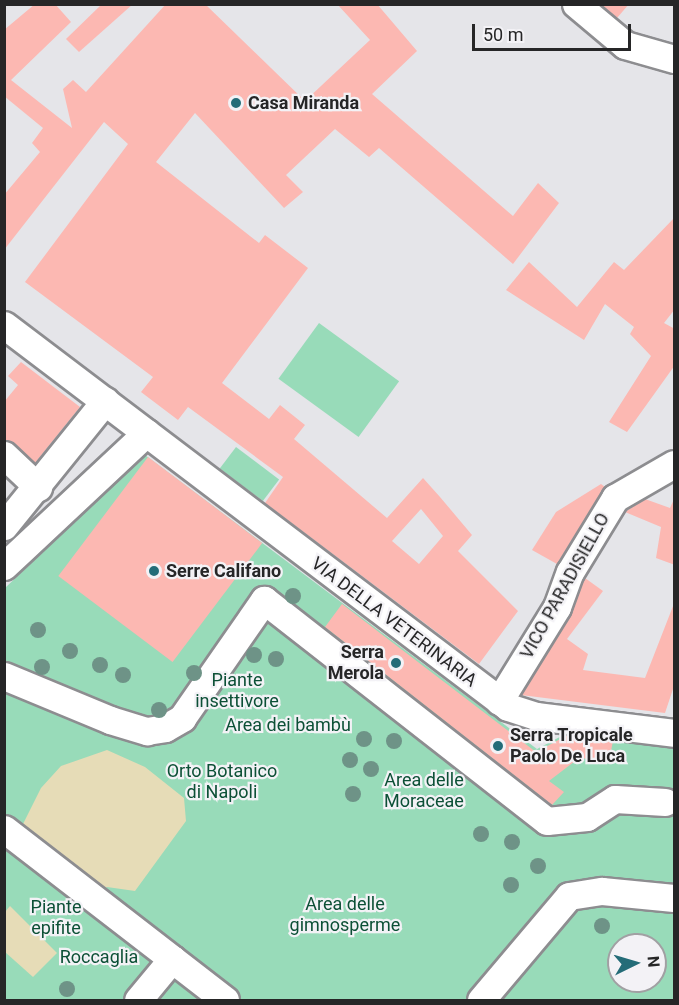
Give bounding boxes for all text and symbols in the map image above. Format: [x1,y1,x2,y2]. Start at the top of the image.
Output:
scale bar [475,12,634,50]
text: 50 m [483,24,523,45]
place label: Casa Miranda [248,92,359,114]
marker: Casa Miranda [229,96,243,110]
street label: VICO PARADISIELLO [516,509,614,663]
street label: VIA DELLA VETERINARIA [307,553,481,691]
place label: Serre Califano [166,560,281,582]
marker: Serre Califano [147,564,161,578]
place label: Serra Merola [328,642,384,684]
marker: Serra Merola [389,656,403,670]
park label: Piante insettivore [195,670,279,712]
park label: Area dei bambù [225,714,351,736]
place label: Serra Tropicale Paolo De Luca [510,725,633,768]
marker: Serra Tropicale Paolo De Luca [491,739,505,753]
park label: Orto Botanico di Napoli [167,761,277,804]
park label: Area delle Moraceae [384,770,464,812]
park label: Area delle gimnosperme [290,894,400,936]
park label: Piante epifite [31,897,81,940]
north arrow [607,933,667,993]
park label: Roccaglia [60,946,138,968]
text: N [643,955,663,968]

